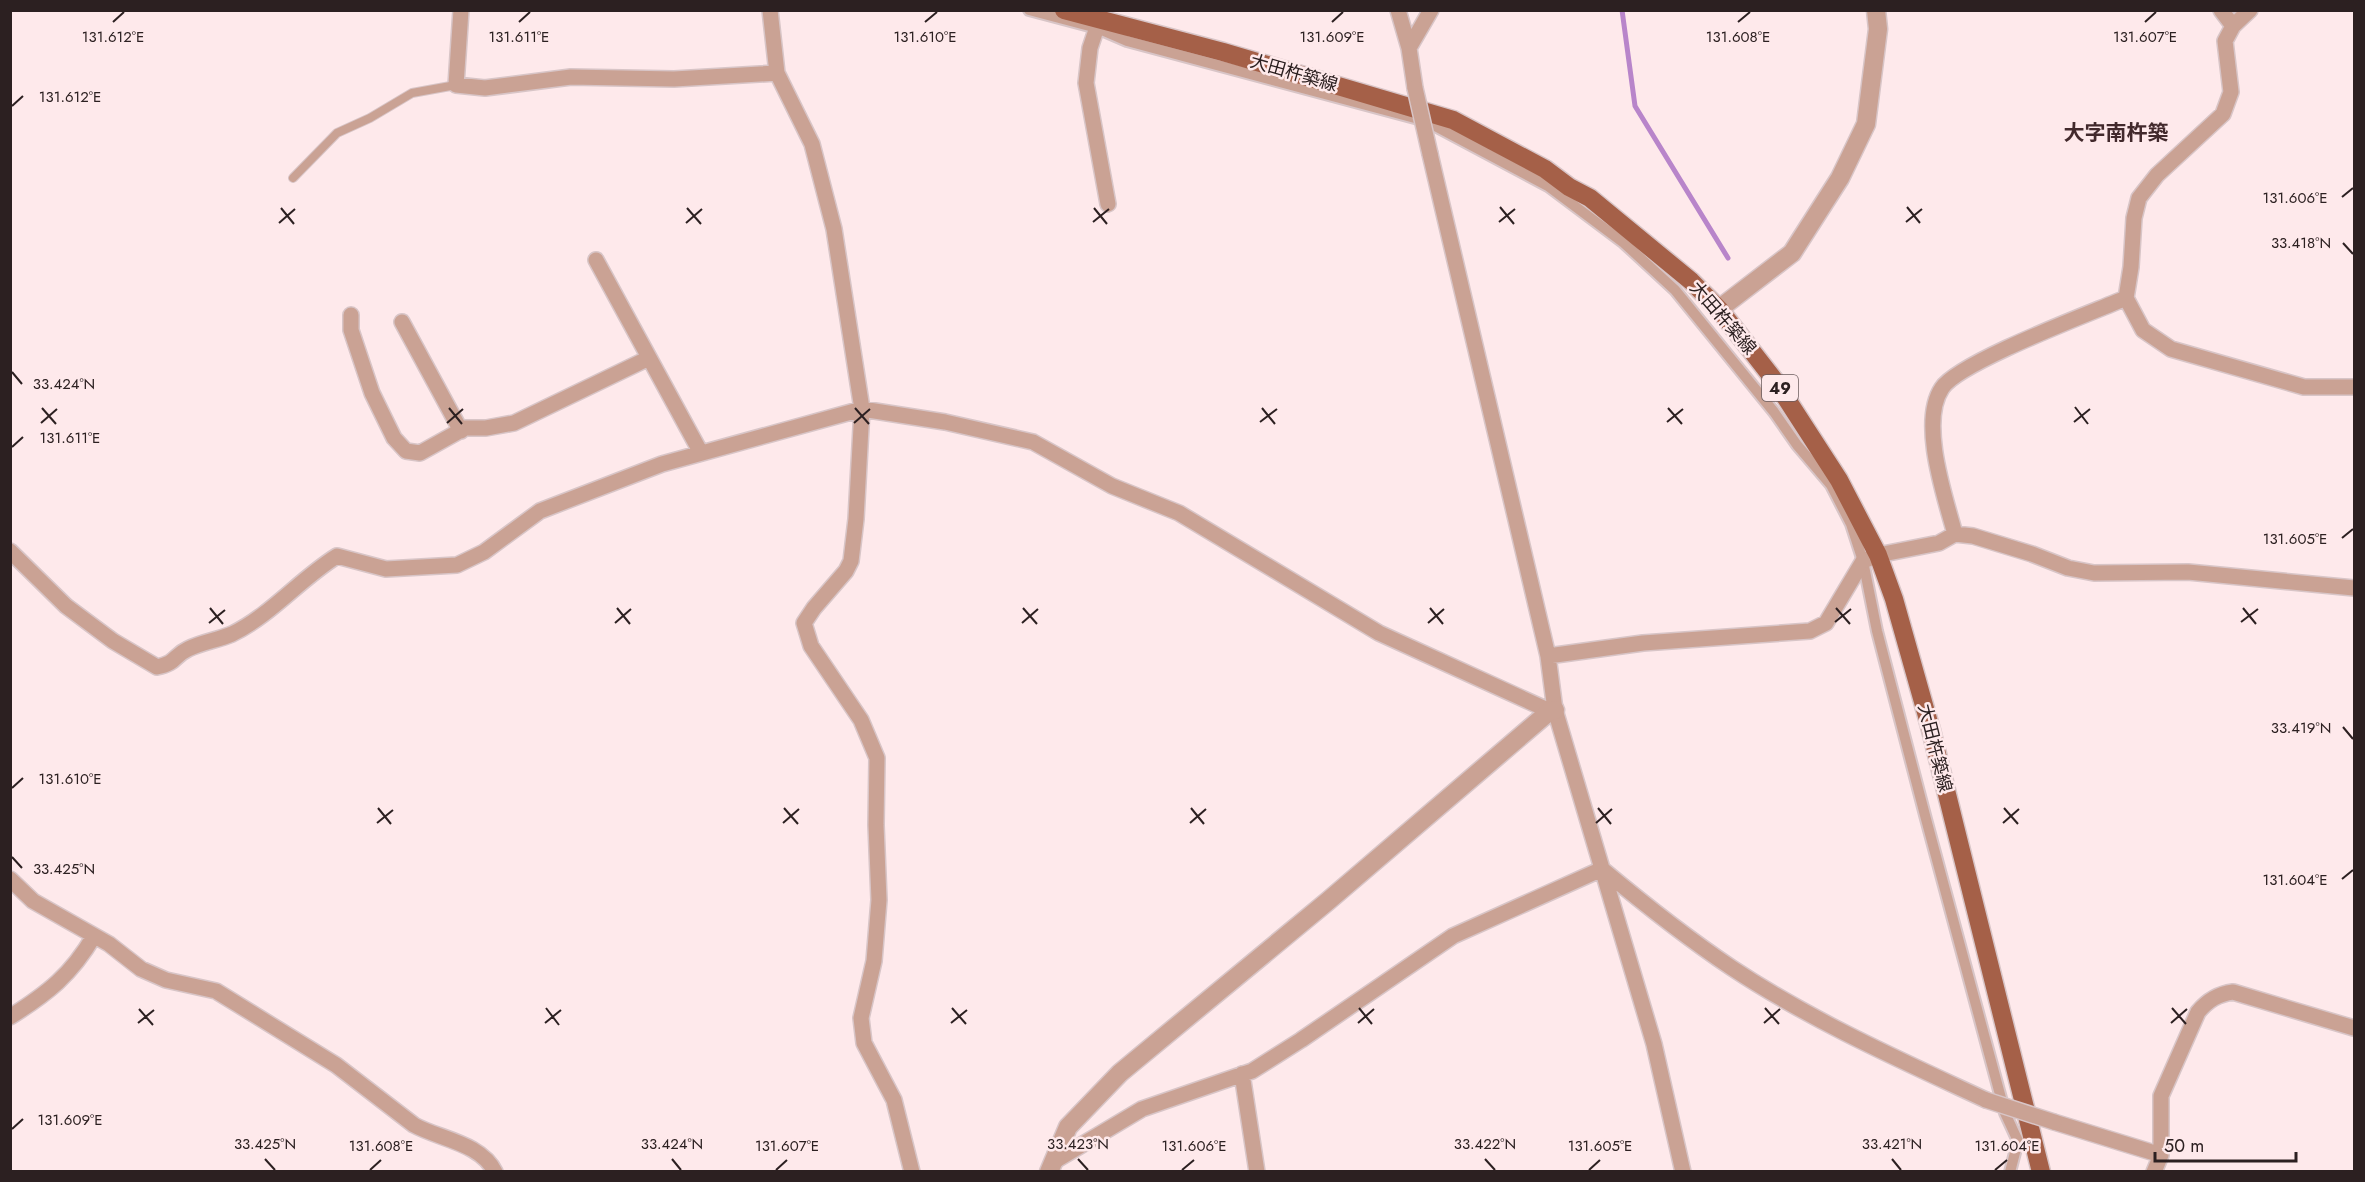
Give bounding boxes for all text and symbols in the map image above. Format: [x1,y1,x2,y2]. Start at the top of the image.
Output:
text: 131.612°E [82,26,144,48]
text: 131.611°E [489,26,549,48]
text: 131.610°E [893,26,957,48]
text: 131.609°E [1300,26,1364,48]
text: 131.608°E [1706,26,1770,48]
text: 131.607°E [2113,26,2177,48]
street label: 大田杵築線 [1247,48,1341,98]
text: 131.612°E [39,86,101,108]
district label: 大字南杵築 [2064,118,2169,148]
text: 131.606°E [2263,187,2327,209]
text: 33.418°N [2271,232,2331,254]
street label: 大田杵築線 [1684,276,1762,360]
text: 33.424°N [33,373,95,395]
road number: 49 [1762,375,1798,401]
text: 131.611°E [40,427,100,449]
text: 131.605°E [2263,528,2327,550]
street label: 大田杵築線 [1911,701,1959,795]
text: 33.419°N [2271,717,2331,739]
text: 131.610°E [38,768,102,790]
text: 33.425°N [33,858,95,880]
text: 131.604°E [2263,869,2328,891]
text: 131.609°E [38,1109,102,1131]
scale bar [2155,1125,2296,1163]
text: 33.425°N [234,1133,296,1155]
text: 33.424°N [641,1133,703,1155]
text: 33.423°N [1047,1133,1109,1155]
text: 33.422°N [1454,1133,1516,1155]
text: 33.421°N [1862,1133,1922,1155]
text: 50 m [2164,1133,2204,1159]
text: 131.608°E [349,1135,413,1157]
text: 131.607°E [755,1135,819,1157]
text: 131.606°E [1162,1135,1226,1157]
text: 131.605°E [1568,1135,1632,1157]
text: 131.604°E [1975,1135,2040,1157]

